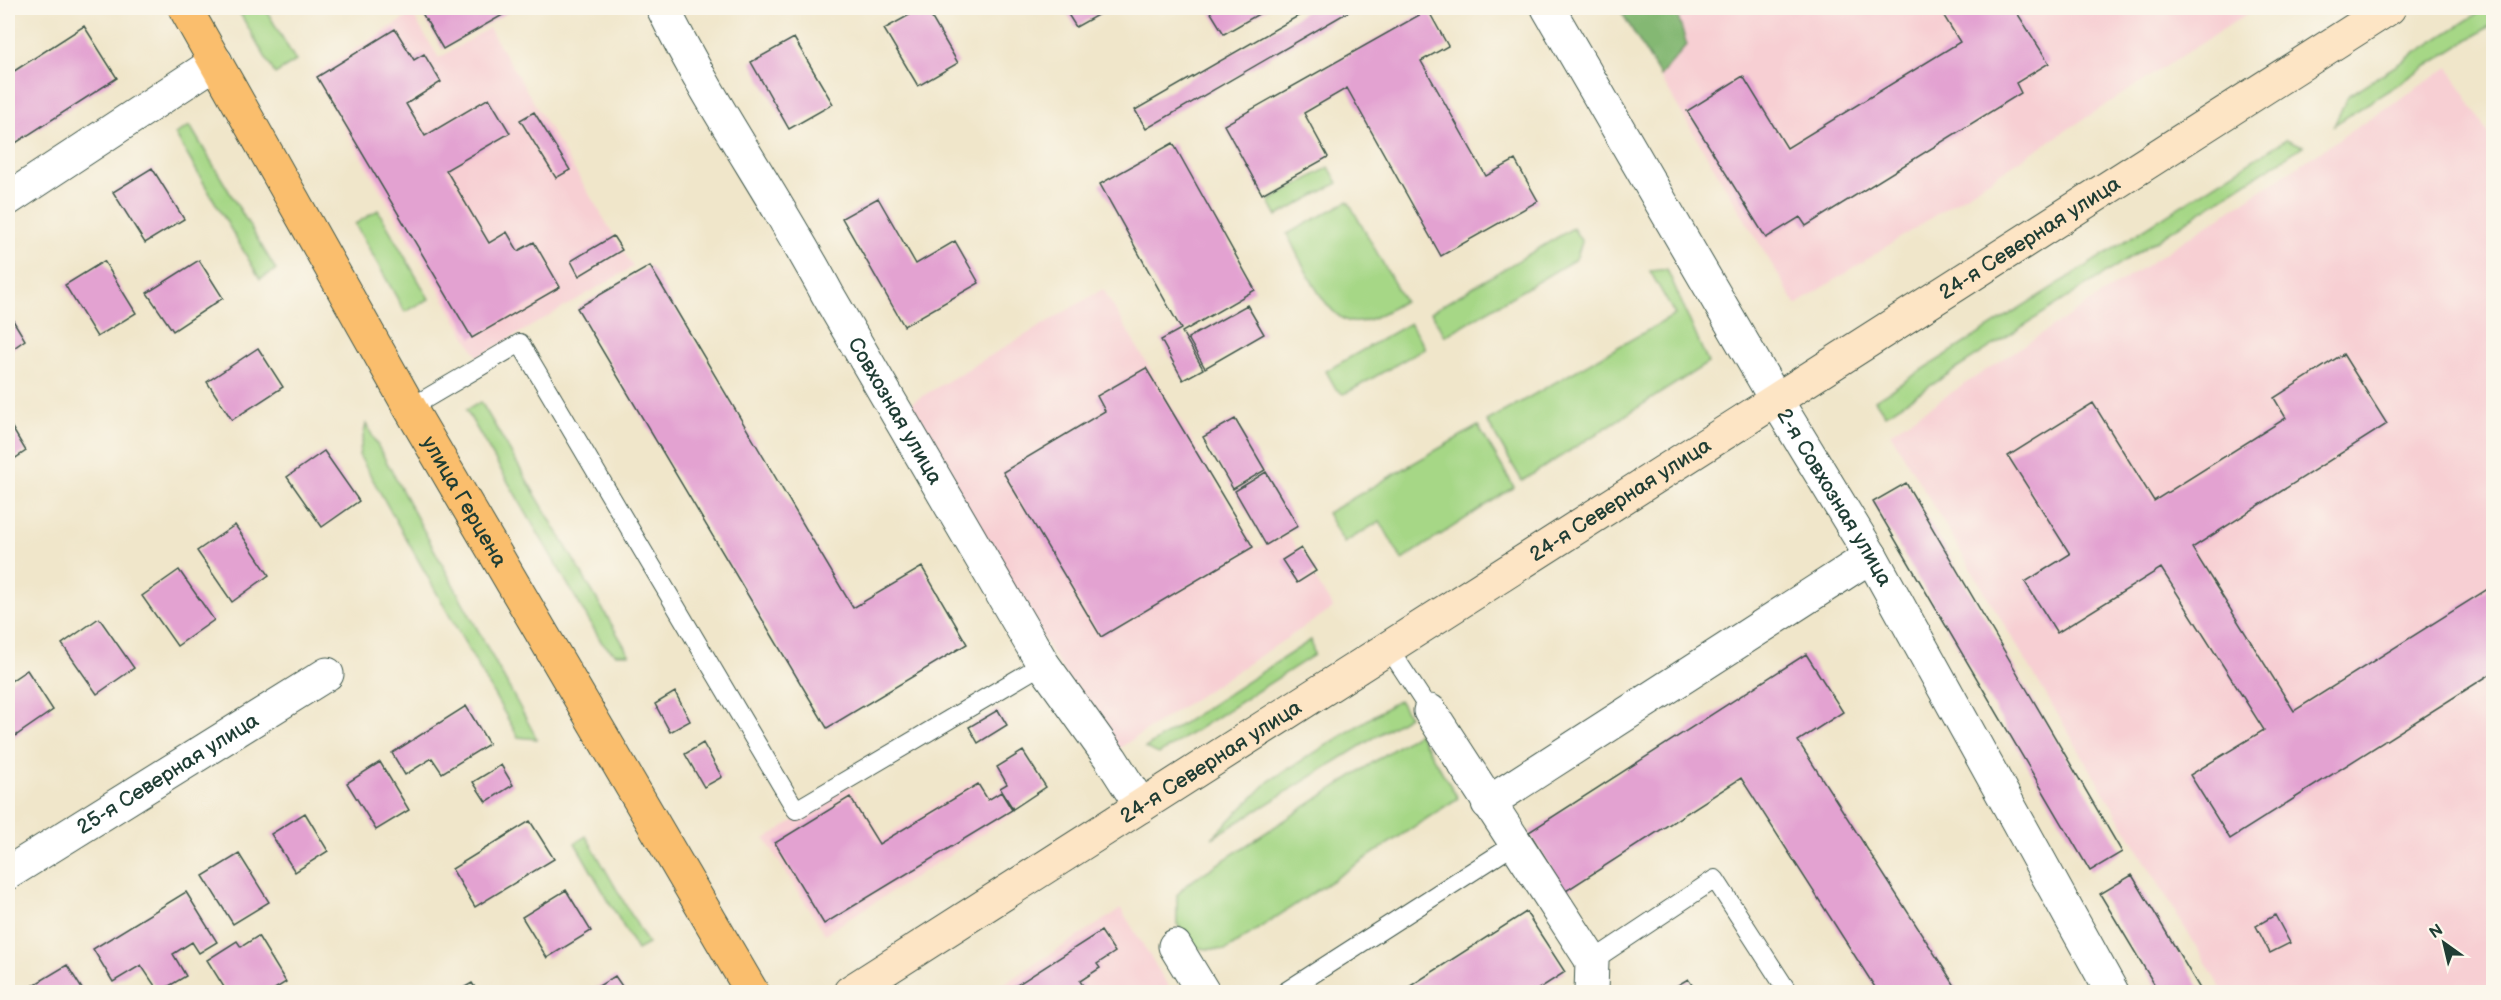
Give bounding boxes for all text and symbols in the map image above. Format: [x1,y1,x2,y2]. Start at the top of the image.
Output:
street label: 24-я Северная улица [1934,170,2125,305]
street label: Совхозная улица [843,333,948,489]
street label: 2-я Совхозная улица [1771,404,1898,591]
street label: улица Герцена [417,431,513,572]
street label: 24-я Северная улица [1525,432,1716,567]
street label: 24-я Северная улица [1115,694,1306,829]
street label: 25-я Северная улица [72,707,264,840]
north arrow [2414,913,2474,973]
text: N [2426,921,2447,943]

